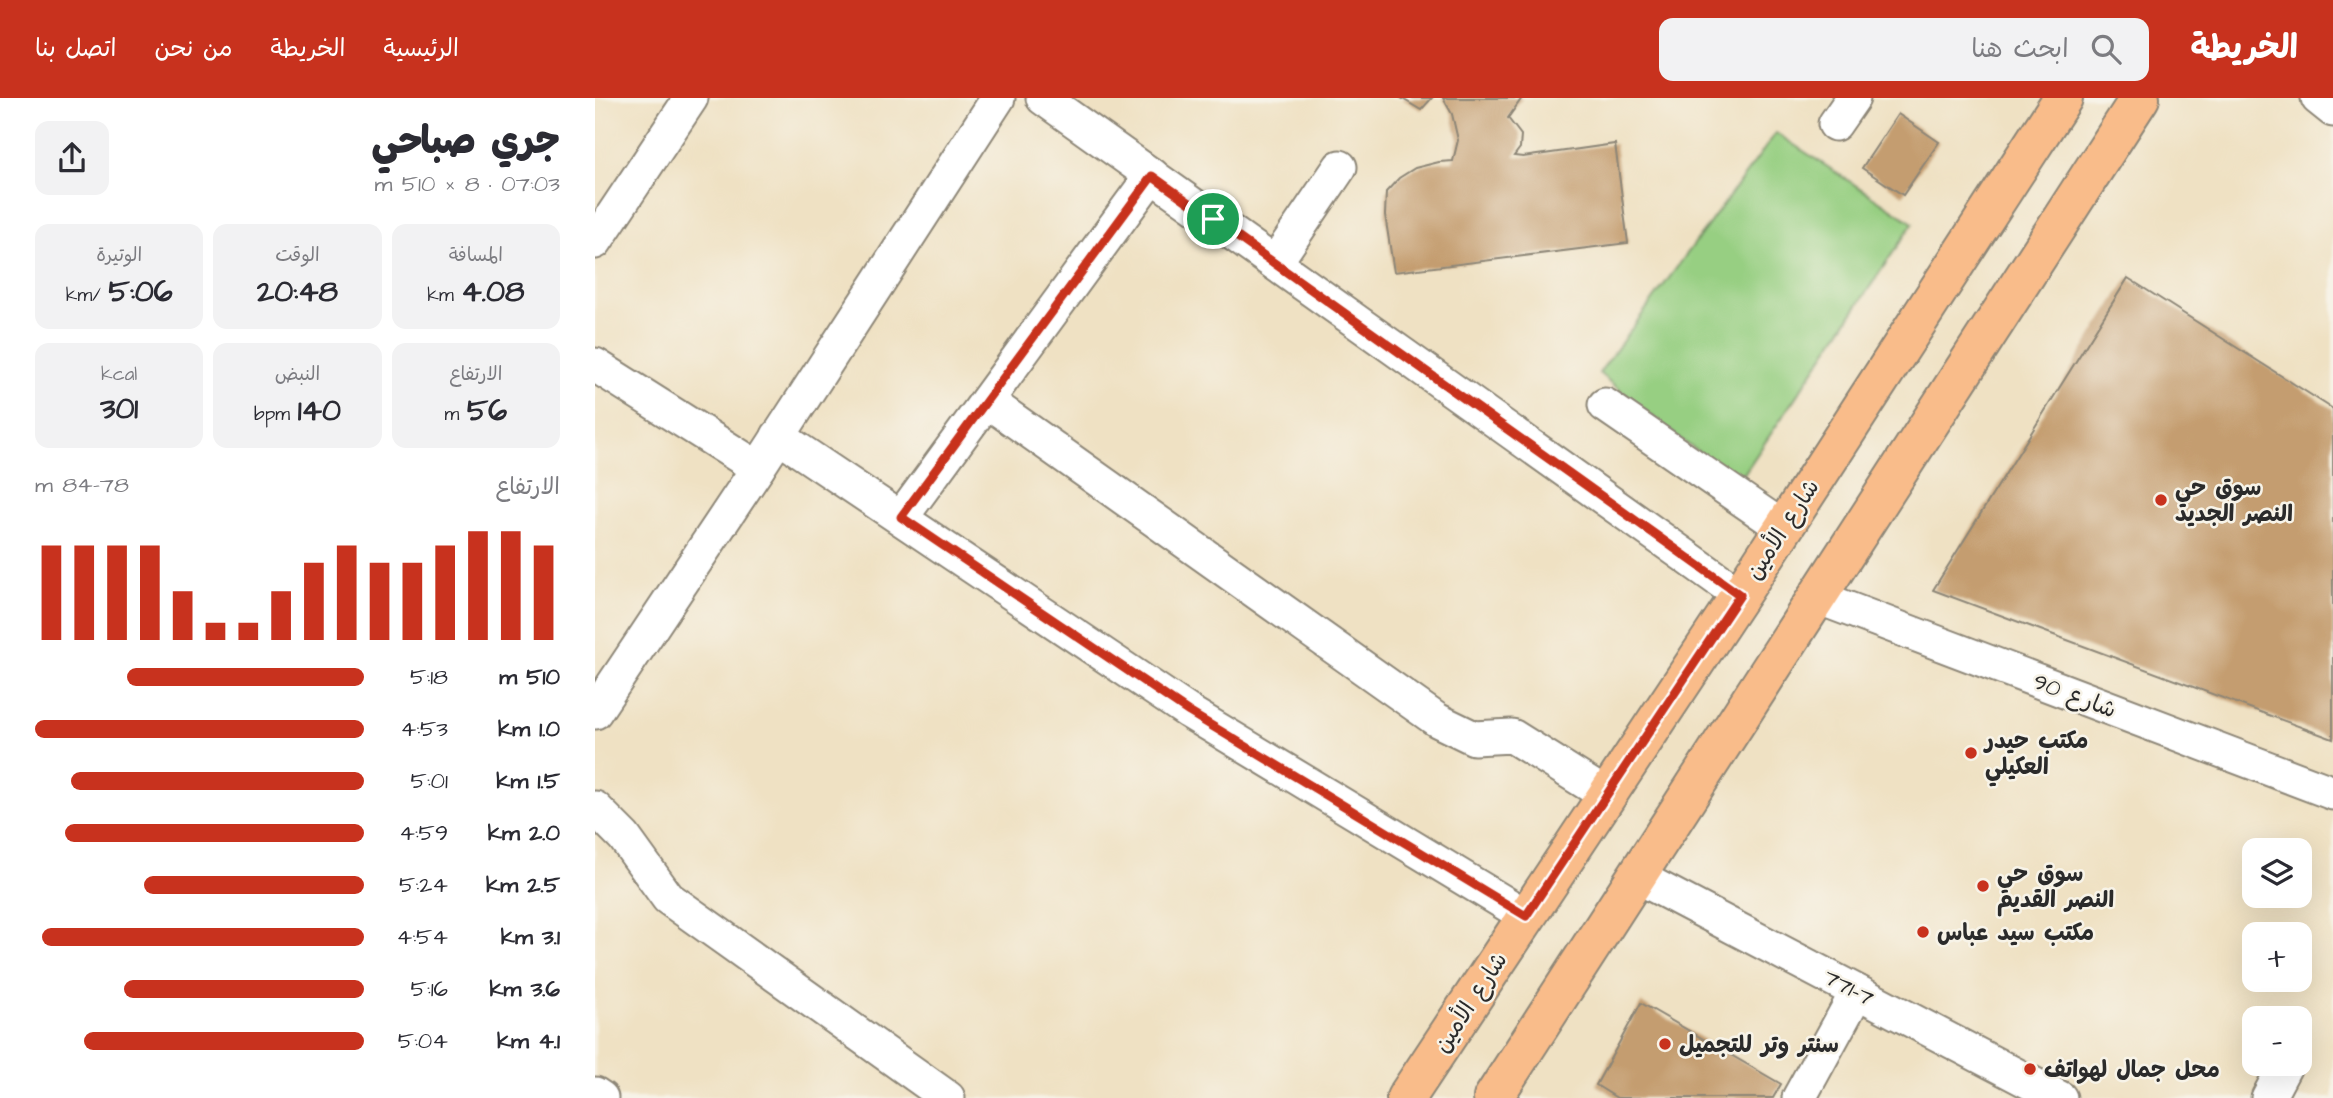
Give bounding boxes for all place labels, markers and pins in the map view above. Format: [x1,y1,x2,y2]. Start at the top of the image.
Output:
pin [1183,189,1243,249]
place label: سوق حي النصر الجديد [2175,472,2293,530]
marker: سوق حي النصر الجديد [2153,492,2169,508]
place label: مكتب حيدر العكيلي [1983,725,2088,787]
marker: مكتب حيدر العكيلي [1963,745,1979,761]
place label: سوق حي النصر القديم [1997,858,2114,917]
marker: سوق حي النصر القديم [1975,878,1991,894]
place label: مكتب سيد عباس [1937,917,2094,949]
marker: مكتب سيد عباس [1915,924,1931,940]
place label: سنتر وتر للتجميل [1679,1029,1839,1061]
marker: سنتر وتر للتجميل [1657,1036,1673,1052]
place label: محل جمال لهواتف [2044,1054,2220,1086]
marker: محل جمال لهواتف [2022,1061,2038,1077]

